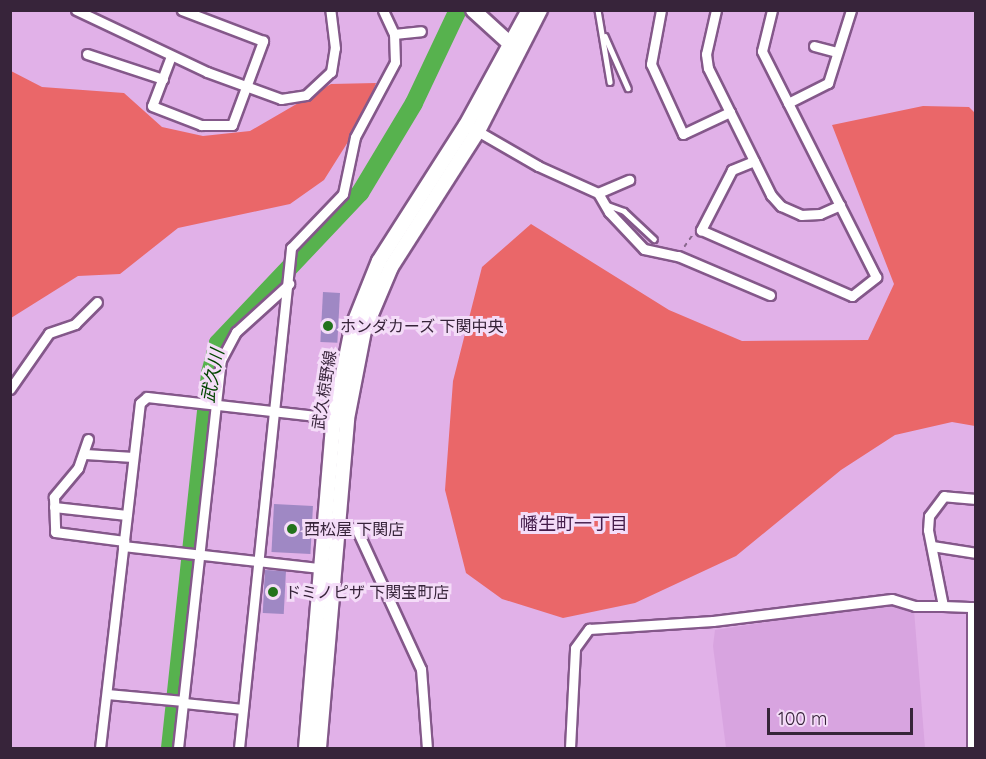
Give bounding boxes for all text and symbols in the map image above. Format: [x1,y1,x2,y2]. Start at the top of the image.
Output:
place label: ホンダカーズ 下関中央 [340,316,504,336]
marker: ホンダカーズ 下関中央 [321,319,335,333]
water label: 武久川 [197,347,229,405]
street label: 武久椋野線 [308,349,340,431]
district label: 幡生町一丁目 [520,513,628,535]
place label: 西松屋 下関店 [304,519,404,539]
marker: 西松屋 下関店 [285,522,299,536]
place label: ドミノピザ 下関宝町店 [285,582,449,602]
marker: ドミノピザ 下関宝町店 [266,585,280,599]
scale bar [770,696,916,734]
text: 100 m [778,707,827,730]

